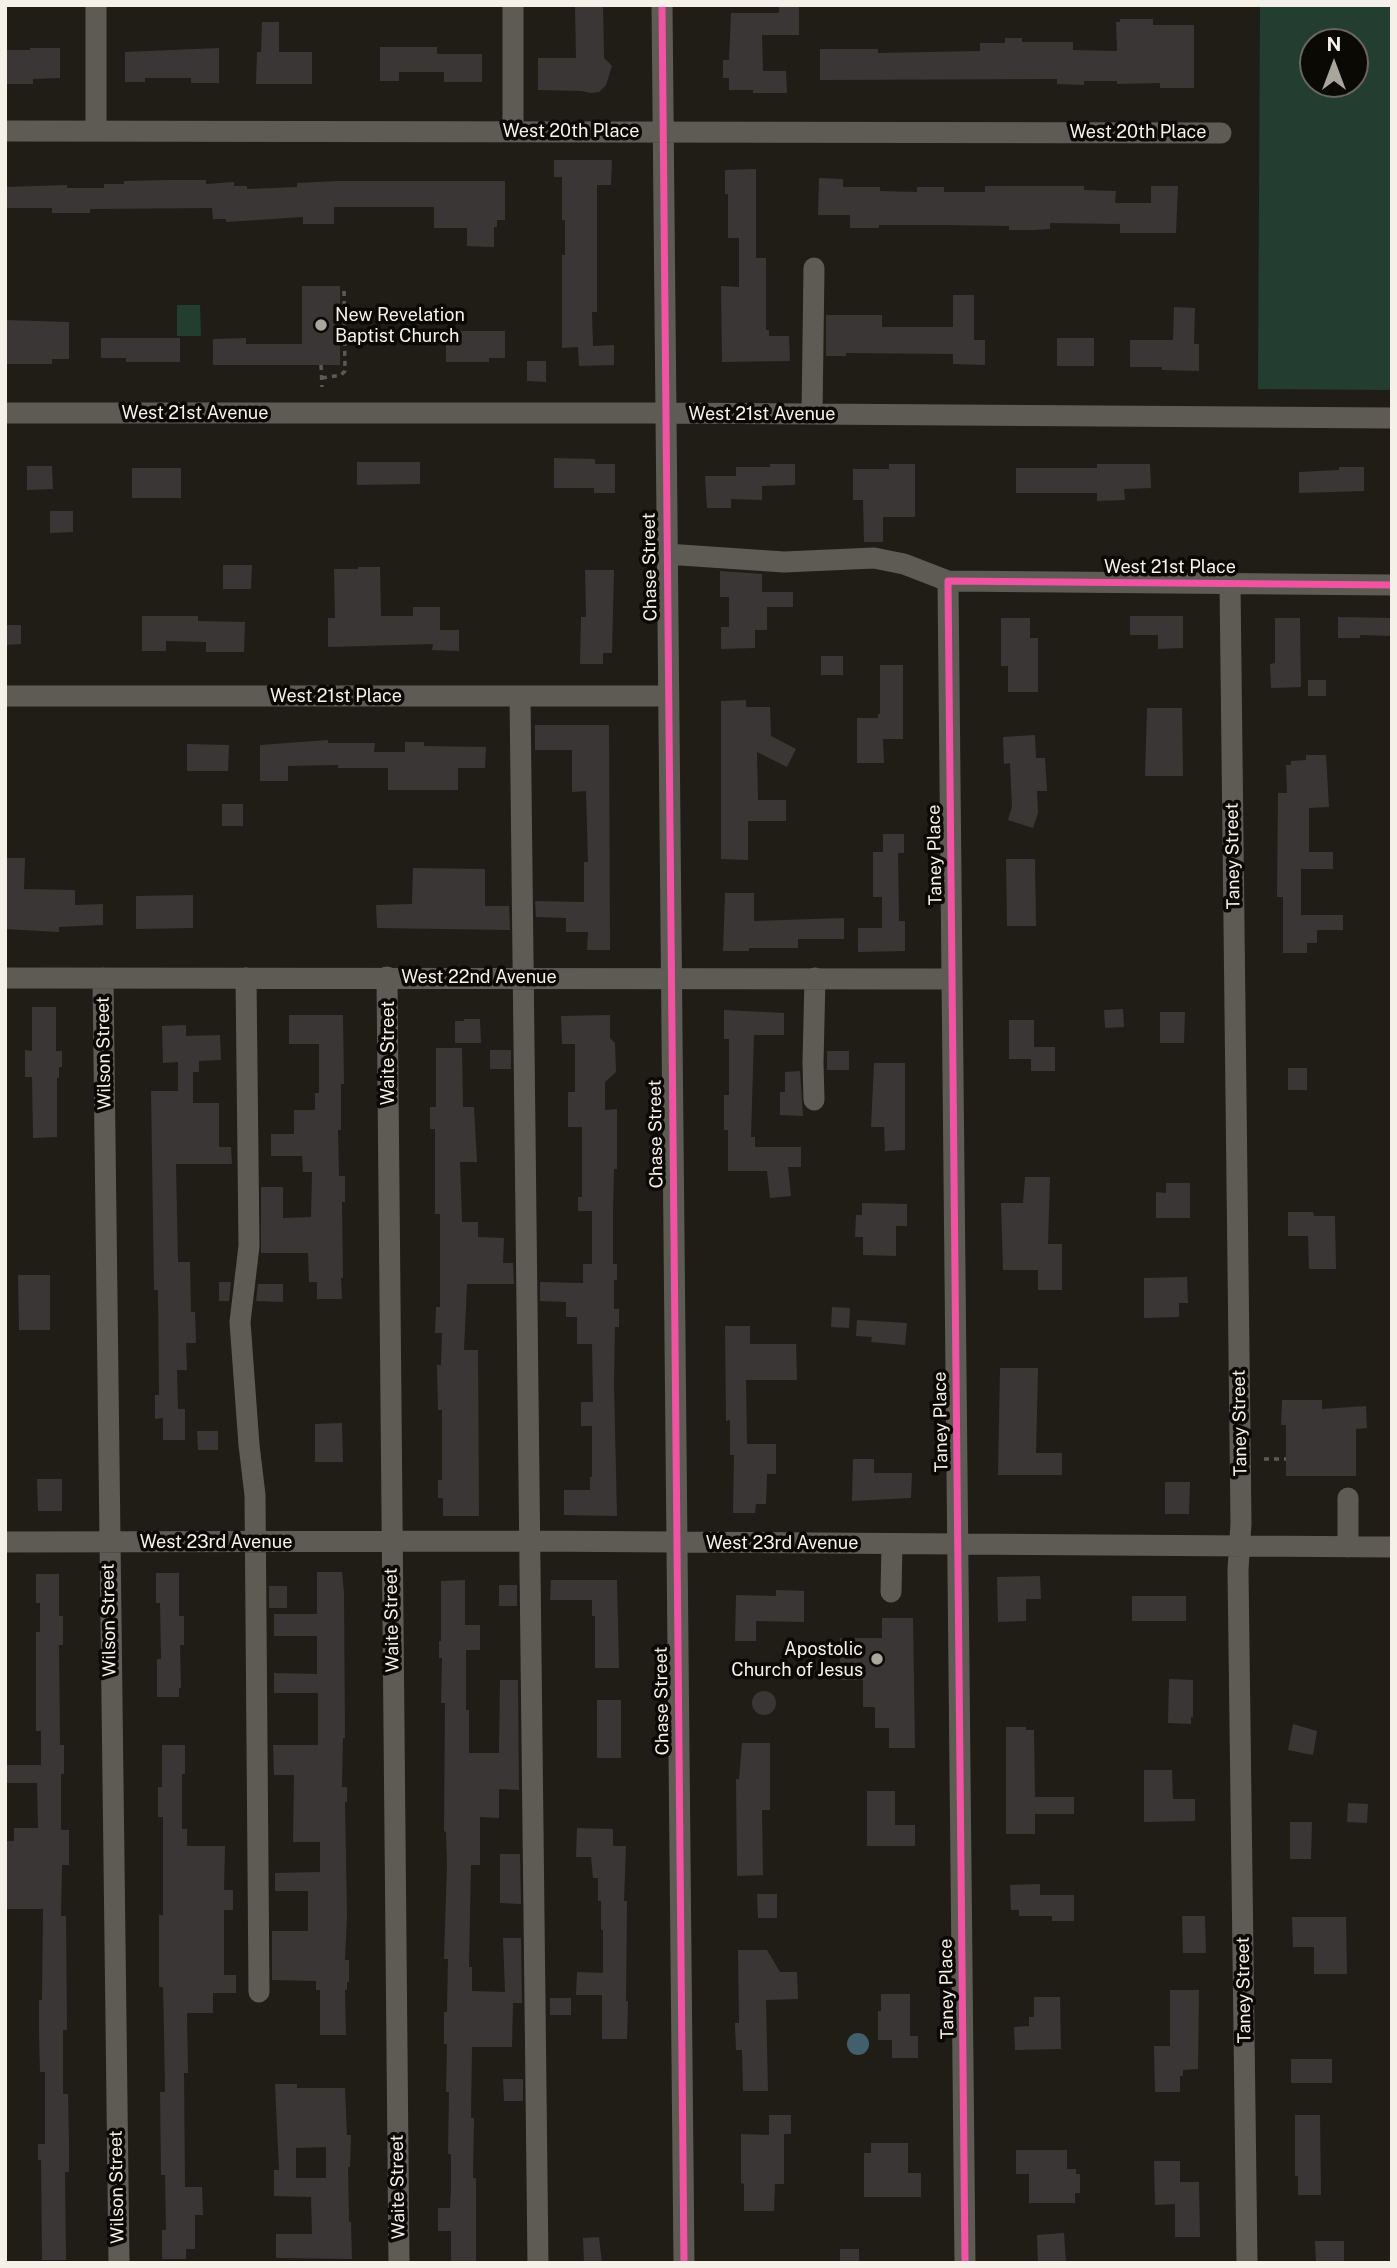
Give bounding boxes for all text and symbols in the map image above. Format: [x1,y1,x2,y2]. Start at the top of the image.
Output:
north arrow [1299,28,1369,98]
text: N [1327,33,1341,55]
street label: West 20th Place [503,120,639,142]
street label: West 20th Place [1070,121,1206,143]
place label: New Revelation Baptist Church [335,304,465,346]
marker: New Revelation Baptist Church [313,317,329,333]
street label: West 21st Avenue [122,402,268,424]
street label: West 21st Avenue [689,403,835,425]
street label: Chase Street [638,512,662,622]
street label: West 21st Place [1104,556,1236,578]
street label: West 21st Place [270,685,402,707]
street label: Taney Street [1221,803,1245,909]
street label: Taney Place [923,804,947,906]
street label: West 22nd Avenue [401,966,557,988]
street label: Wilson Street [92,996,116,1110]
street label: Waite Street [377,1001,399,1105]
street label: Chase Street [644,1079,668,1189]
street label: Taney Street [1228,1370,1252,1476]
street label: Taney Place [929,1371,953,1473]
street label: West 23rd Avenue [140,1531,292,1553]
street label: West 23rd Avenue [706,1532,858,1554]
street label: Wilson Street [97,1563,121,1677]
street label: Waite Street [380,1567,404,1673]
place label: Apostolic Church of Jesus [731,1638,863,1680]
street label: Chase Street [650,1646,674,1756]
marker: Apostolic Church of Jesus [869,1651,885,1667]
street label: Taney Street [1232,1937,1256,2043]
street label: Taney Place [935,1938,959,2040]
street label: Wilson Street [105,2130,129,2244]
street label: Waite Street [386,2134,410,2240]

